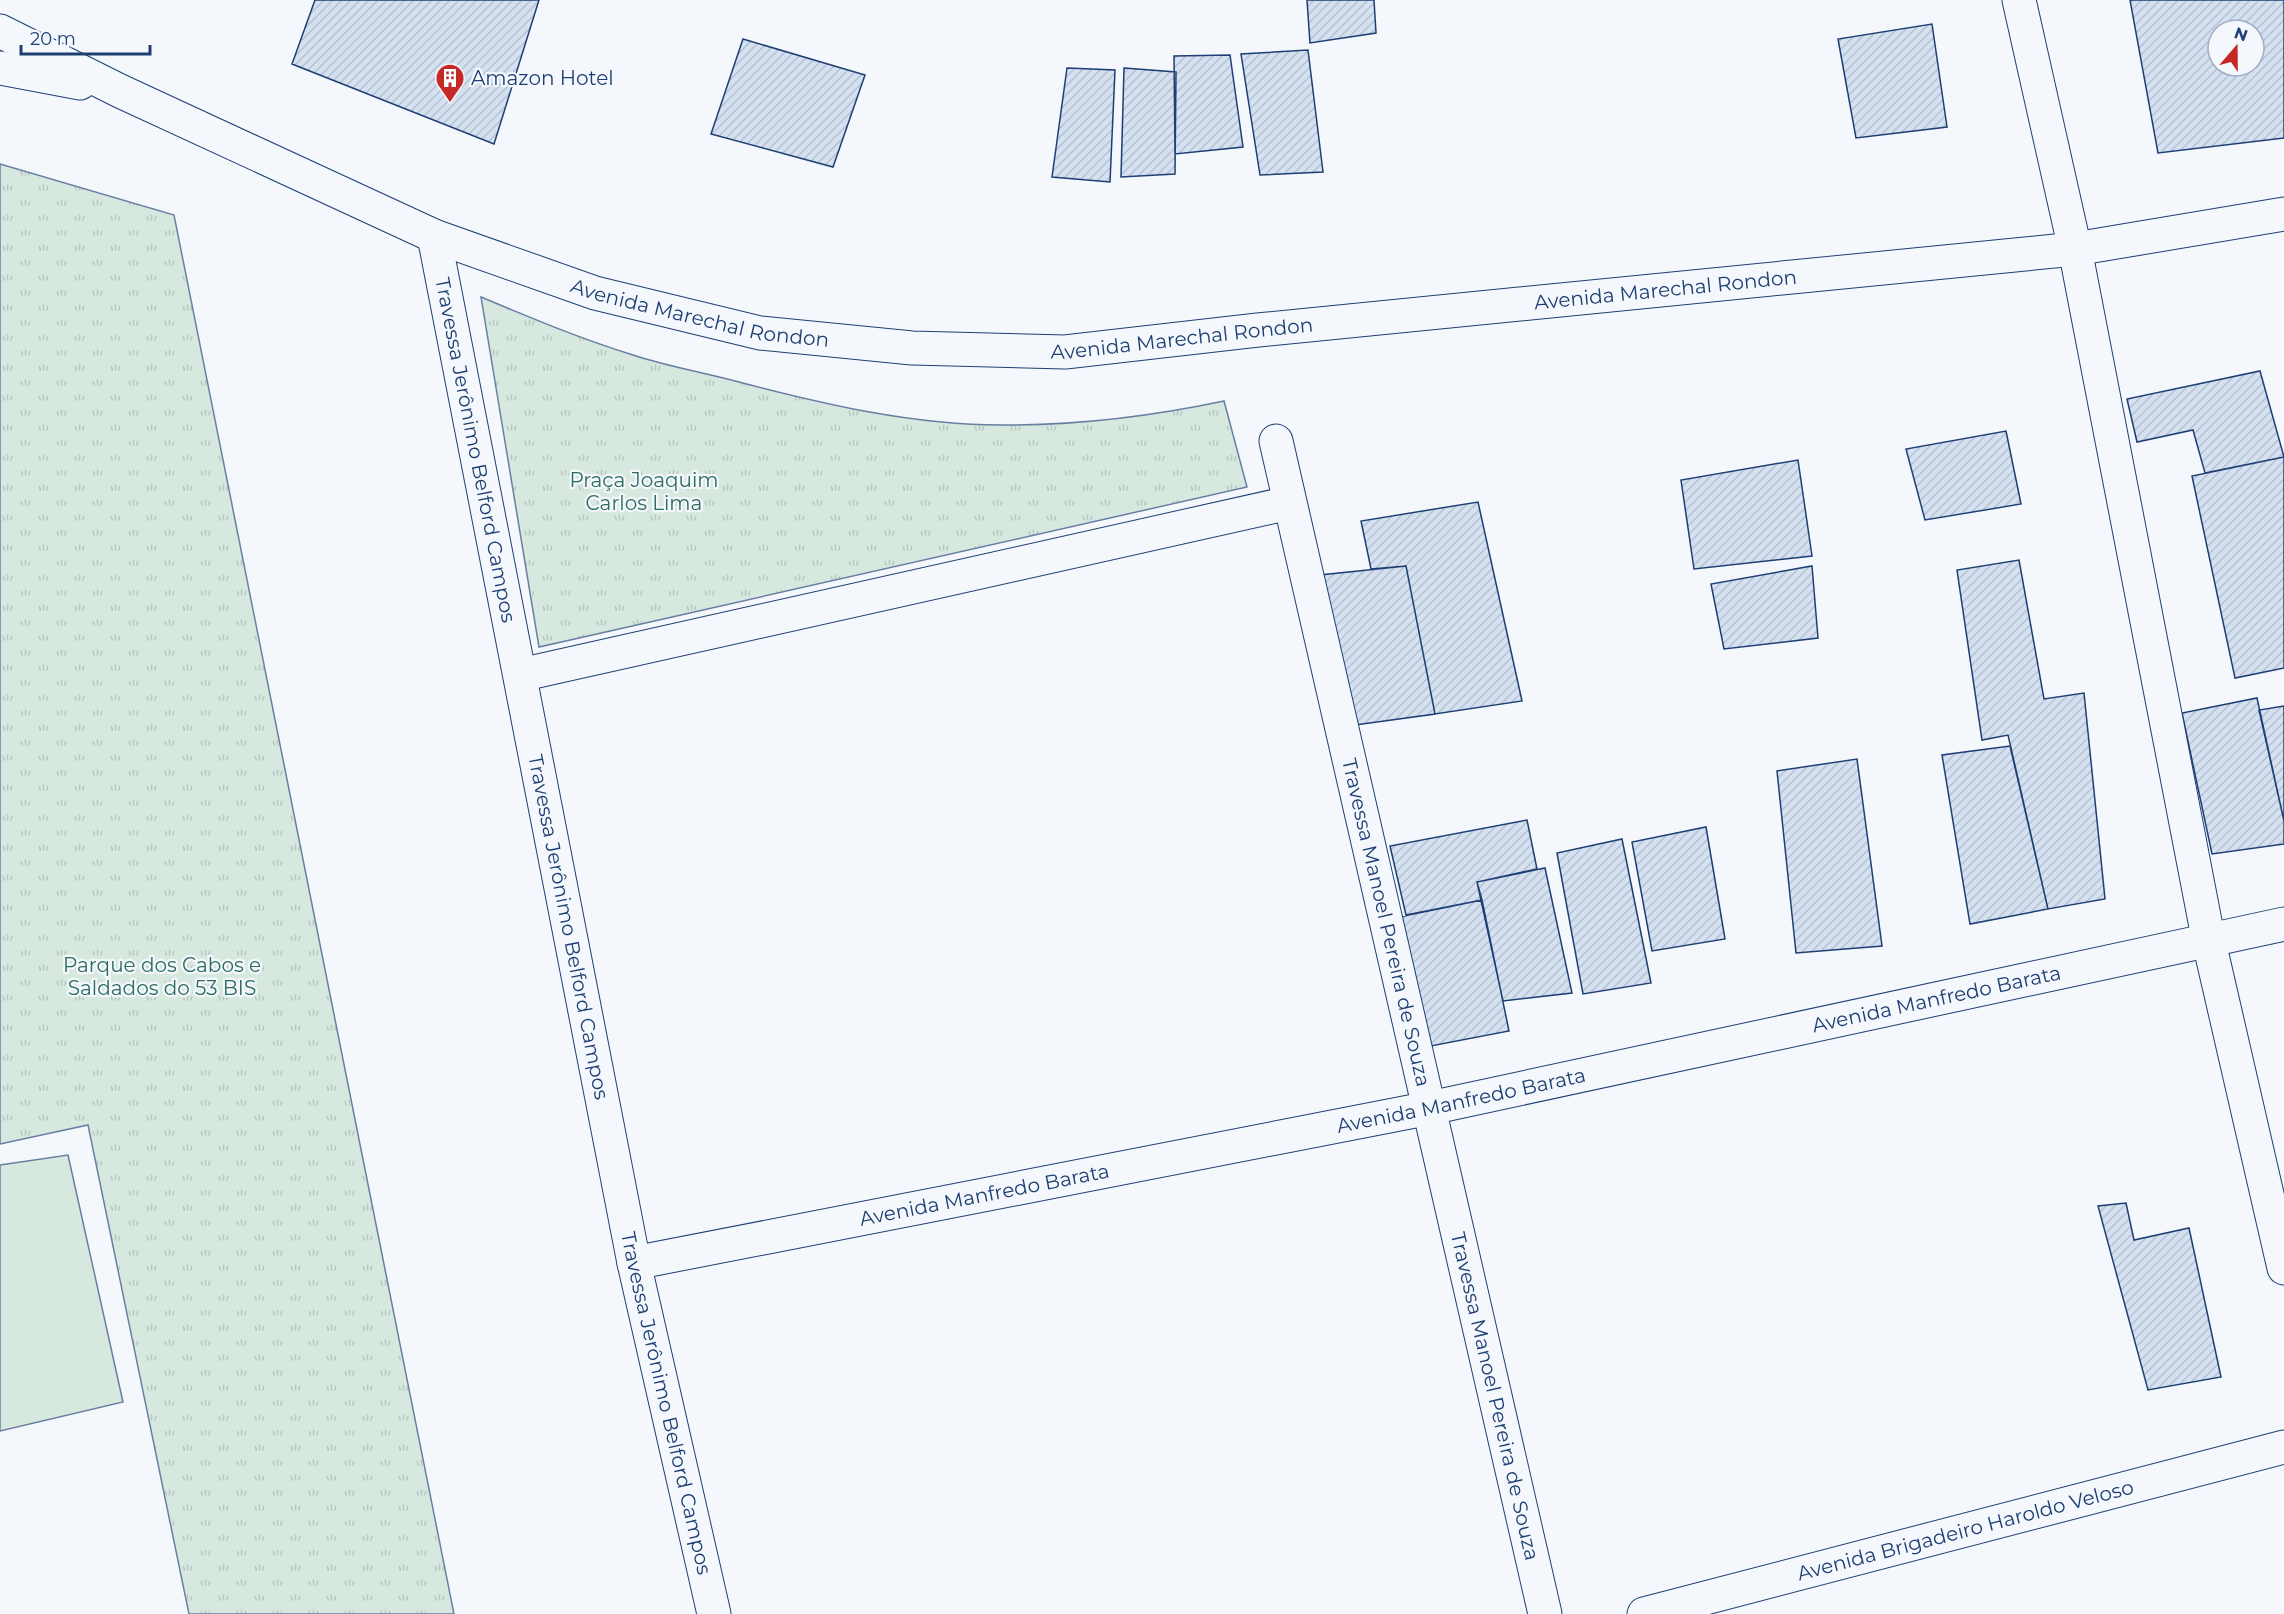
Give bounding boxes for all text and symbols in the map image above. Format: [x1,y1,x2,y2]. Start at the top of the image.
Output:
scale bar [21,18,150,56]
north arrow [2206,18,2266,78]
text: N [2232,23,2250,46]
text: 20 m [30,28,76,50]
building icon: Amazon Hotel [434,62,466,104]
place label: Amazon Hotel [471,66,614,90]
street label: Avenida Marechal Rondon [1533,265,1798,315]
street label: Avenida Marechal Rondon [568,273,830,352]
street label: Travessa Jerônimo Belford Campos [430,275,521,625]
street label: Avenida Marechal Rondon [1050,313,1314,364]
park label: Praça Joaquim Carlos Lima [569,468,719,515]
street label: Travessa Jerônimo Belford Campos [523,752,614,1102]
street label: Travessa Manoel Pereira de Souza [1337,756,1436,1089]
park label: Parque dos Cabos e Saldados do 53 BIS [63,953,261,1000]
street label: Avenida Manfredo Barata [1810,960,2063,1037]
street label: Avenida Manfredo Barata [1335,1063,1588,1138]
street label: Avenida Manfredo Barata [857,1159,1111,1231]
street label: Travessa Jerônimo Belford Campos [616,1230,717,1577]
street label: Travessa Manoel Pereira de Souza [1446,1230,1544,1563]
street label: Avenida Brigadeiro Haroldo Veloso [1794,1475,2136,1586]

